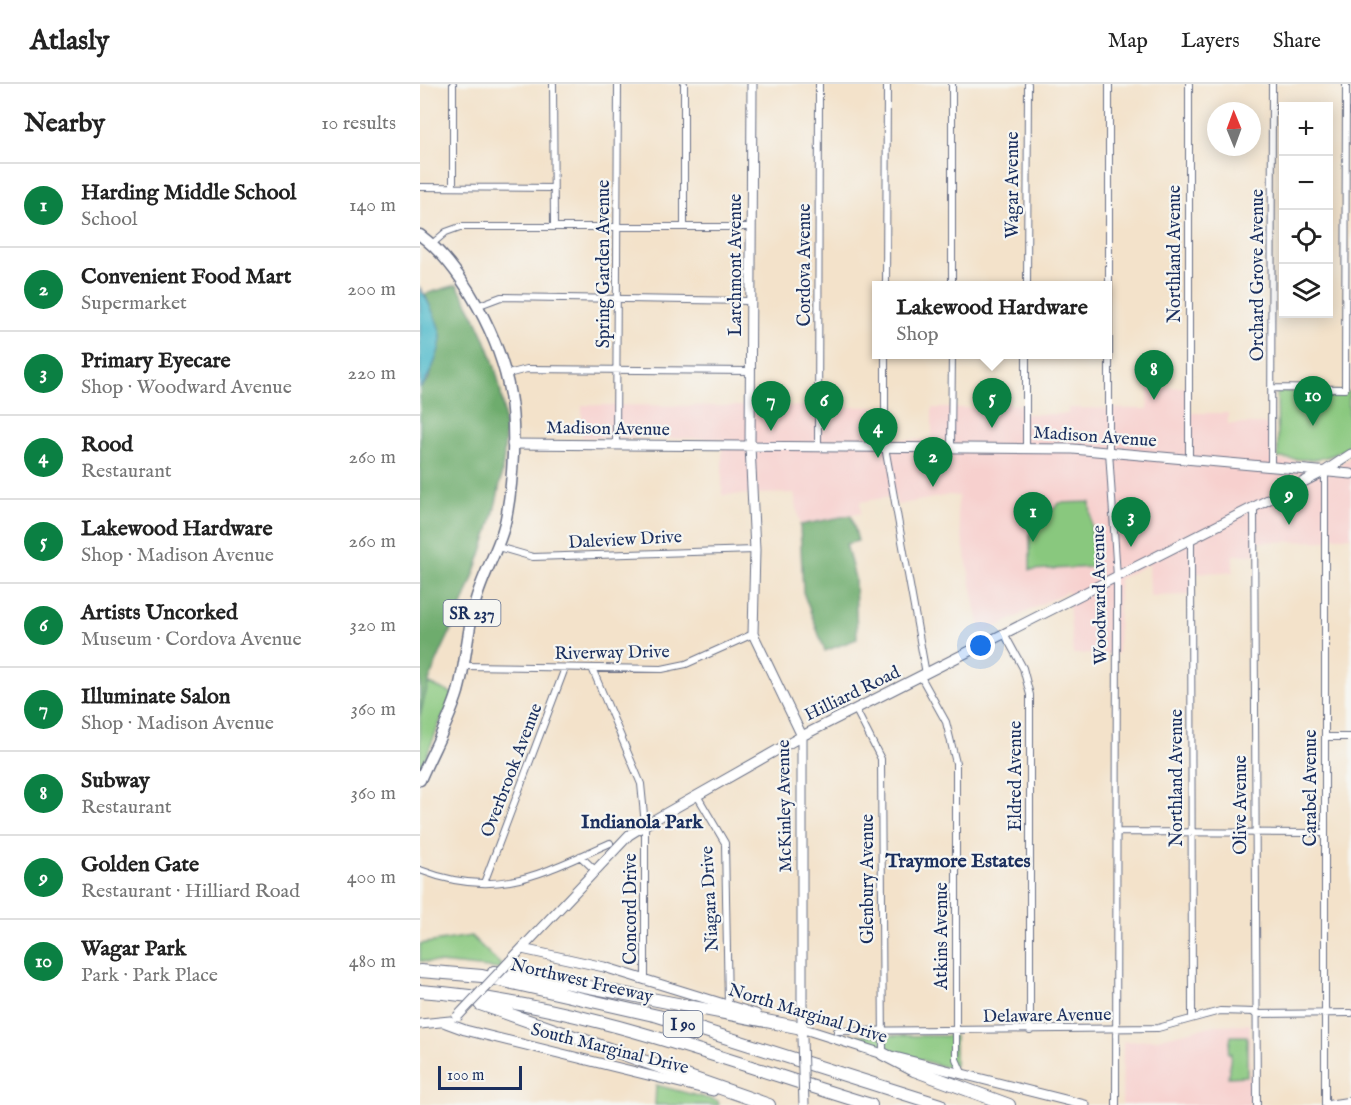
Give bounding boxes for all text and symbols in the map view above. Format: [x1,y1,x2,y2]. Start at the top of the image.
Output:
text: Atlasly [30,24,109,59]
text: Map [1108,28,1148,55]
text: Layers [1181,28,1240,55]
text: Share [1273,28,1321,55]
north arrow [1207,102,1261,156]
map controls [1279,102,1333,318]
button: + [1279,102,1333,156]
text: Nearby [24,107,105,140]
text: 10 results [321,111,396,136]
street label: Wagar Avenue [1002,132,1025,238]
button: − [1279,156,1333,210]
text: Harding Middle School [81,179,296,207]
street label: Spring Garden Avenue [593,180,616,348]
street label: Northland Avenue [1164,185,1187,323]
street label: Orchard Grove Avenue [1247,189,1270,361]
text: 1 [40,193,47,218]
text: 140 m [349,193,396,218]
street label: Larchmont Avenue [725,194,748,336]
street label: Cordova Avenue [794,204,817,326]
text: School [81,207,137,232]
button: locate [1279,210,1333,264]
text: Convenient Food Mart [81,263,291,291]
button: layers [1279,264,1333,318]
text: 2 [39,277,48,302]
text: 200 m [347,277,396,302]
popup [872,281,1112,359]
text: Supermarket [81,291,187,316]
text: Lakewood Hardware [896,294,1088,322]
text: Shop [896,322,939,347]
text: Primary Eyecare [81,347,231,375]
pin: 8 [1134,350,1174,400]
text: 3 [40,361,47,386]
text: 220 m [348,361,396,386]
text: Shop · Woodward Avenue [81,375,292,400]
pin: 10 [1294,376,1332,426]
pin: 5 [972,378,1012,428]
pin: 7 [752,382,790,431]
pin: 6 [804,382,844,431]
pin: 4 [858,408,898,458]
street label: Madison Avenue [546,417,670,442]
street label: Madison Avenue [1032,422,1157,453]
text: Rood [81,431,133,459]
pin: 2 [914,438,952,487]
text: 4 [39,445,48,470]
text: 260 m [349,445,396,470]
text: Restaurant [81,459,172,484]
pin: 9 [1270,476,1308,525]
pin: 1 [1014,492,1052,542]
pin: 3 [1112,498,1150,547]
text: Lakewood Hardware [81,515,273,543]
street label: Woodward Avenue [1088,525,1113,665]
street label: Daleview Drive [568,526,683,555]
text: 5 [40,529,47,554]
text: 260 m [349,529,396,554]
text: Shop · Madison Avenue [81,543,274,568]
text: Artists Uncorked [81,599,238,627]
road number: SR 237 [443,600,500,626]
text: 6 [39,613,48,638]
text: 320 m [350,613,396,638]
text: Museum · Cordova Avenue [81,627,302,652]
your location [966,631,995,660]
street label: Riverway Drive [554,641,670,666]
street label: Hilliard Road [801,661,905,727]
text: Illuminate Salon [81,683,231,711]
text: 7 [39,697,48,722]
text: 360 m [350,697,396,722]
street label: Overbrook Avenue [476,700,549,841]
street label: Northland Avenue [1166,709,1189,847]
text: Shop · Madison Avenue [81,711,274,736]
street label: Eldred Avenue [1005,721,1028,831]
street label: Carabel Avenue [1300,730,1323,846]
street label: McKinley Avenue [773,739,798,872]
street label: Olive Avenue [1230,755,1253,855]
text: Subway [81,767,150,795]
text: 8 [40,781,47,806]
text: 360 m [350,781,396,806]
text: Restaurant [81,795,172,820]
district label: Indianola Park [581,810,704,835]
street label: Glenbury Avenue [857,814,880,944]
street label: Niagara Drive [696,845,725,952]
district label: Traymore Estates [884,849,1031,874]
text: Golden Gate [81,851,199,879]
street label: Concord Drive [620,853,643,965]
text: 9 [39,865,48,890]
text: 400 m [347,865,396,890]
text: Restaurant · Hilliard Road [81,879,300,904]
street label: Atkins Avenue [931,882,954,991]
text: Wagar Park [81,935,186,963]
text: 10 [35,949,52,974]
text: 480 m [349,949,396,974]
street label: Northwest Freeway [508,954,655,1009]
text: Park · Park Place [81,963,218,988]
street label: North Marginal Drive [725,979,890,1050]
street label: Delaware Avenue [983,1004,1112,1029]
road number: I 90 [664,1011,702,1037]
street label: South Marginal Drive [528,1019,691,1080]
scale bar [438,1063,522,1090]
text: 100 m [447,1066,484,1086]

